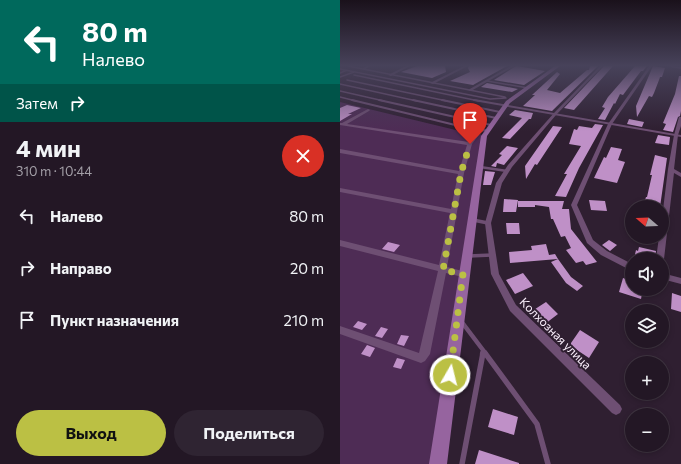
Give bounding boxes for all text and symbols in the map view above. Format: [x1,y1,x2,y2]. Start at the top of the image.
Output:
text: 80 m [82,14,148,48]
icon: left [16,16,68,68]
text: Налево [82,48,145,70]
icon: right [66,92,88,114]
text: Затем [16,94,58,112]
pin [453,103,487,144]
icon: arrive [459,109,481,131]
text: 4 мин [16,133,81,162]
button: close [282,135,324,177]
text: 310 m · 10:44 [16,163,92,179]
north arrow [625,200,669,244]
map controls [625,200,669,452]
icon: left [16,205,38,227]
text: Налево [50,207,103,225]
text: 80 m [289,207,324,225]
button: sound [625,252,669,296]
icon: right [16,257,38,279]
text: Направо [50,259,112,277]
text: 20 m [290,259,324,277]
street label: Колхозная улица [517,294,595,372]
button: layers [625,304,669,348]
icon: arrive [16,309,38,331]
text: Пункт назначения [50,311,179,329]
text: 210 m [284,311,324,329]
position arrow [429,354,471,396]
button: + [625,356,669,400]
button: − [625,408,669,452]
button: Выход [16,410,166,456]
button: Поделиться [174,410,324,456]

